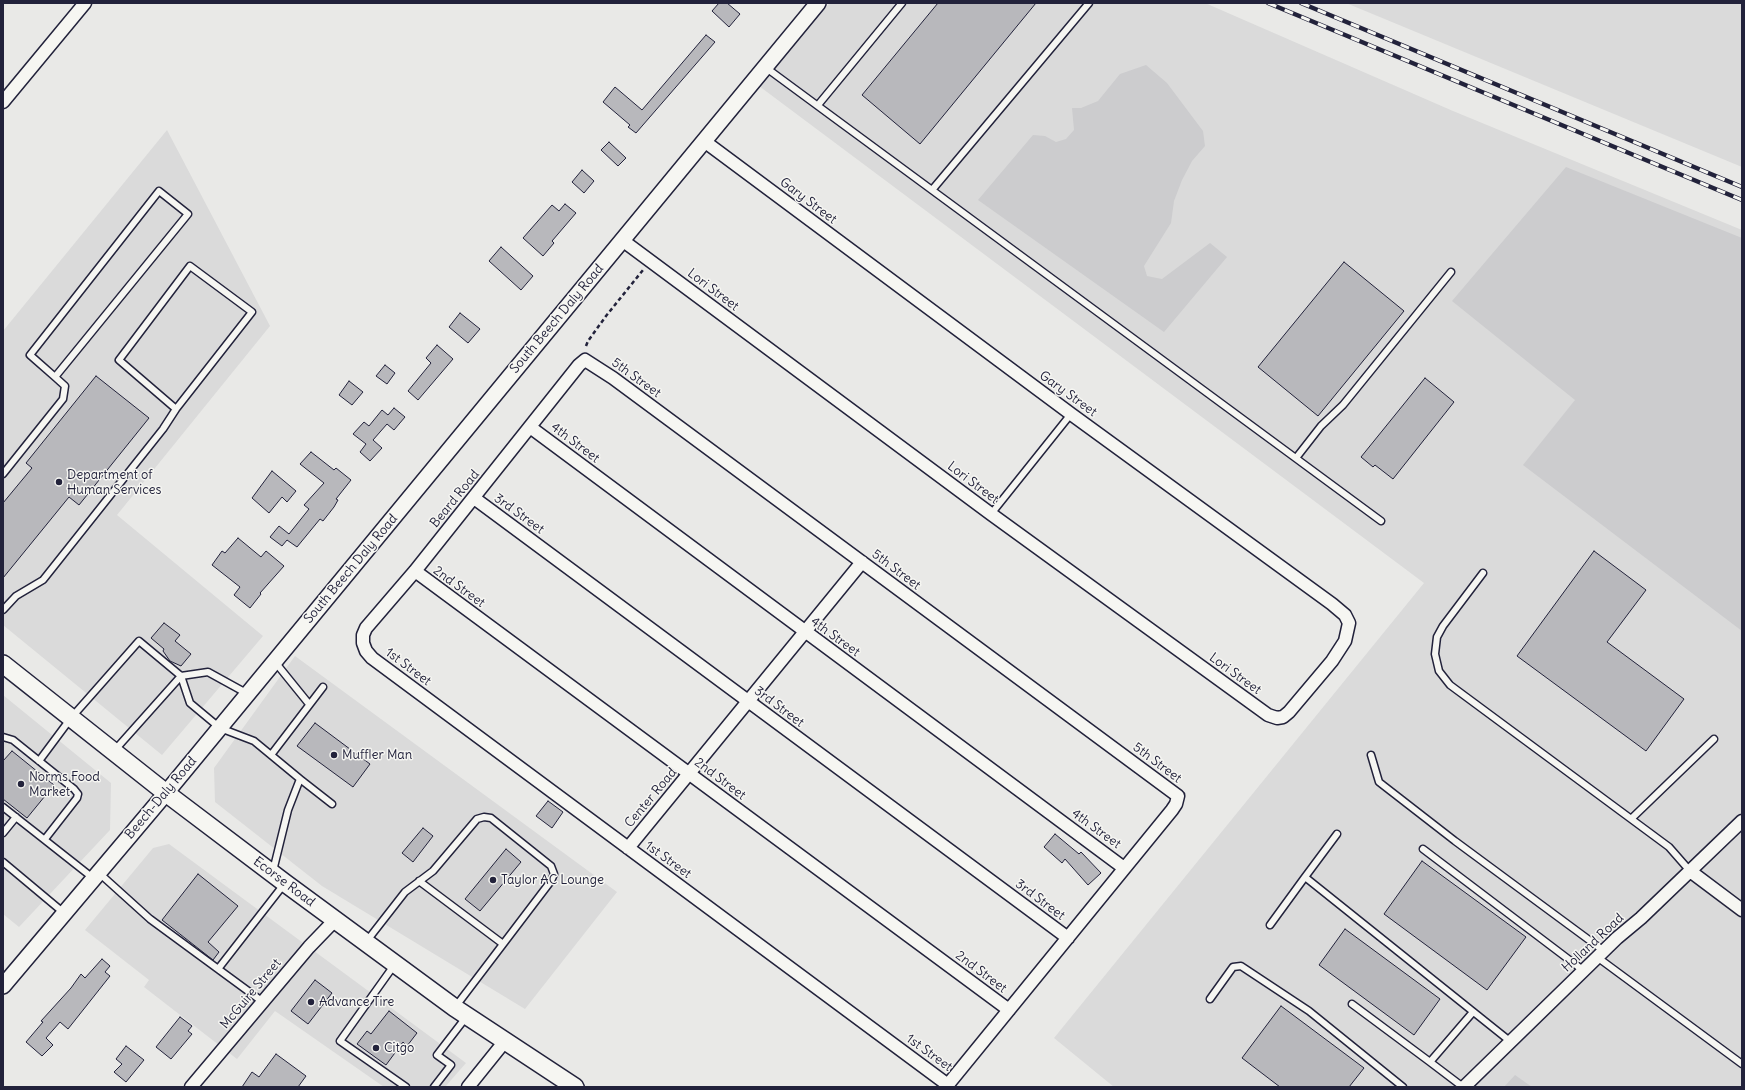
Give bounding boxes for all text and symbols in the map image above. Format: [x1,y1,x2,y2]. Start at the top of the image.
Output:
street label: Gary Street [776,175,840,227]
street label: South Beech Daly Road [507,261,607,377]
street label: Lori Street [684,266,742,314]
street label: 5th Street [608,355,664,401]
street label: Gary Street [1036,368,1100,420]
street label: 4th Street [547,420,603,466]
street label: Lori Street [944,459,1002,507]
place label: Department of Human Services [67,467,161,498]
street label: Beard Road [427,467,483,531]
marker: Department of Human Services [54,477,64,487]
street label: 3rd Street [491,491,547,537]
street label: South Beech Daly Road [301,511,401,627]
street label: 5th Street [868,547,924,593]
street label: 2nd Street [430,563,488,611]
street label: 4th Street [807,614,863,660]
street label: 1st Street [382,645,434,689]
street label: Lori Street [1206,650,1264,698]
street label: 3rd Street [751,683,807,731]
street label: 5th Street [1129,740,1185,786]
place label: Muffler Man [342,747,412,763]
marker: Muffler Man [329,750,339,760]
street label: Beech-Daly Road [122,754,200,842]
street label: 2nd Street [691,755,749,803]
street label: Center Road [622,765,680,831]
place label: Norms Food Market [29,769,100,800]
marker: Norms Food Market [16,779,26,789]
street label: 4th Street [1068,806,1124,852]
street label: 1st Street [642,838,694,882]
street label: Ecorse Road [250,854,318,910]
place label: Taylor AC Lounge [501,872,604,888]
marker: Taylor AC Lounge [488,875,498,885]
street label: 3rd Street [1012,876,1068,924]
street label: Holland Road [1559,910,1627,976]
street label: 2nd Street [952,948,1010,996]
street label: McGuire Street [217,956,285,1032]
place label: Advance Tire [319,994,394,1010]
marker: Advance Tire [306,997,316,1007]
street label: 1st Street [903,1031,955,1075]
place label: Citgo [384,1040,414,1056]
marker: Citgo [371,1043,381,1053]

